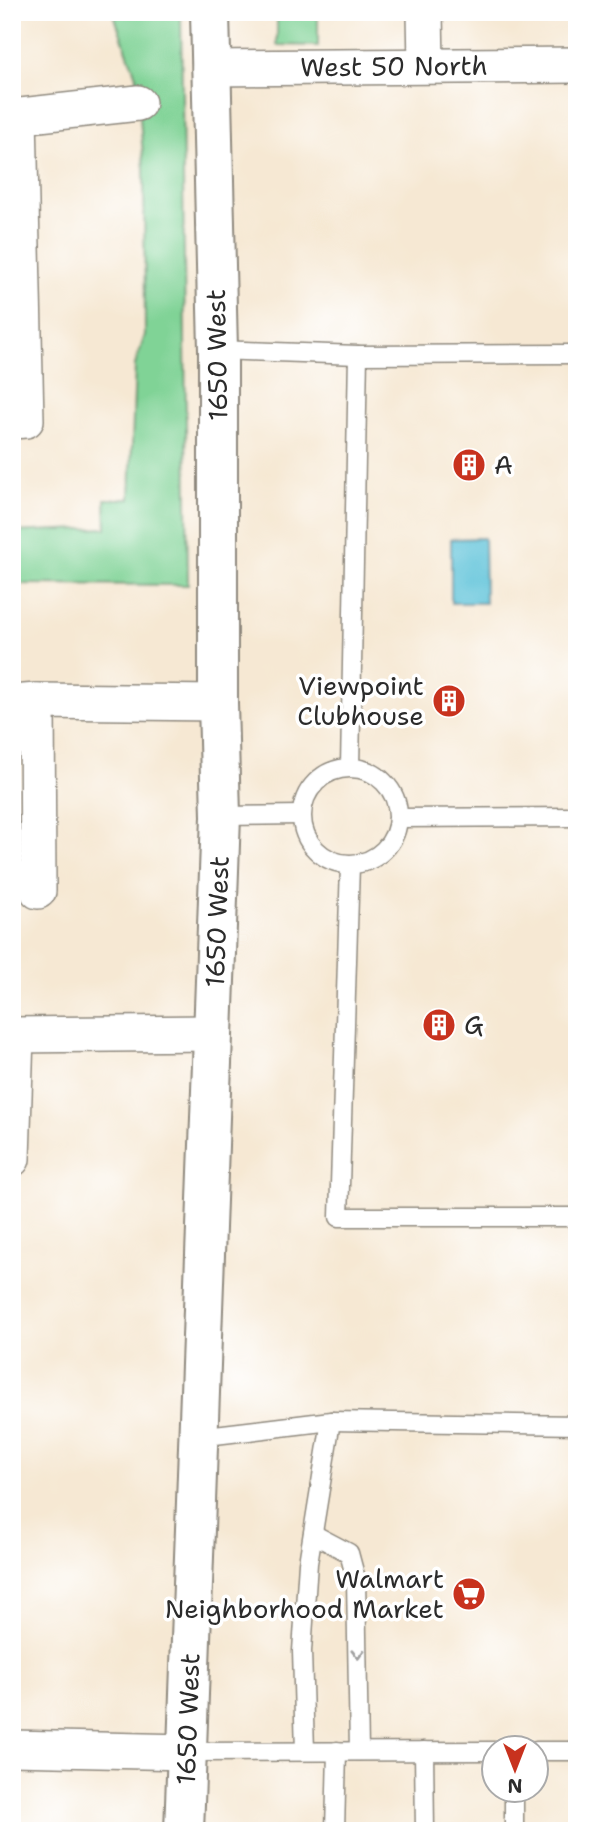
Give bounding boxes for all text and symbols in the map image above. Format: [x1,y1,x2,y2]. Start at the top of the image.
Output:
street label: West 50 North [300,48,488,84]
street label: 1650 West [198,289,235,421]
building icon: A [450,446,488,484]
place label: A [494,447,513,482]
place label: Viewpoint Clubhouse [297,668,424,733]
building icon: Viewpoint Clubhouse [430,682,468,720]
street label: 1650 West [197,855,237,988]
building icon: G [420,1006,458,1044]
place label: G [464,1007,484,1042]
place label: Walmart Neighborhood Market [165,1561,444,1626]
supermarket icon: Walmart Neighborhood Market [450,1575,488,1613]
one-way arrow [350,1648,365,1659]
street label: 1650 West [168,1652,207,1786]
north arrow [480,1734,550,1804]
text: N [507,1773,523,1798]

